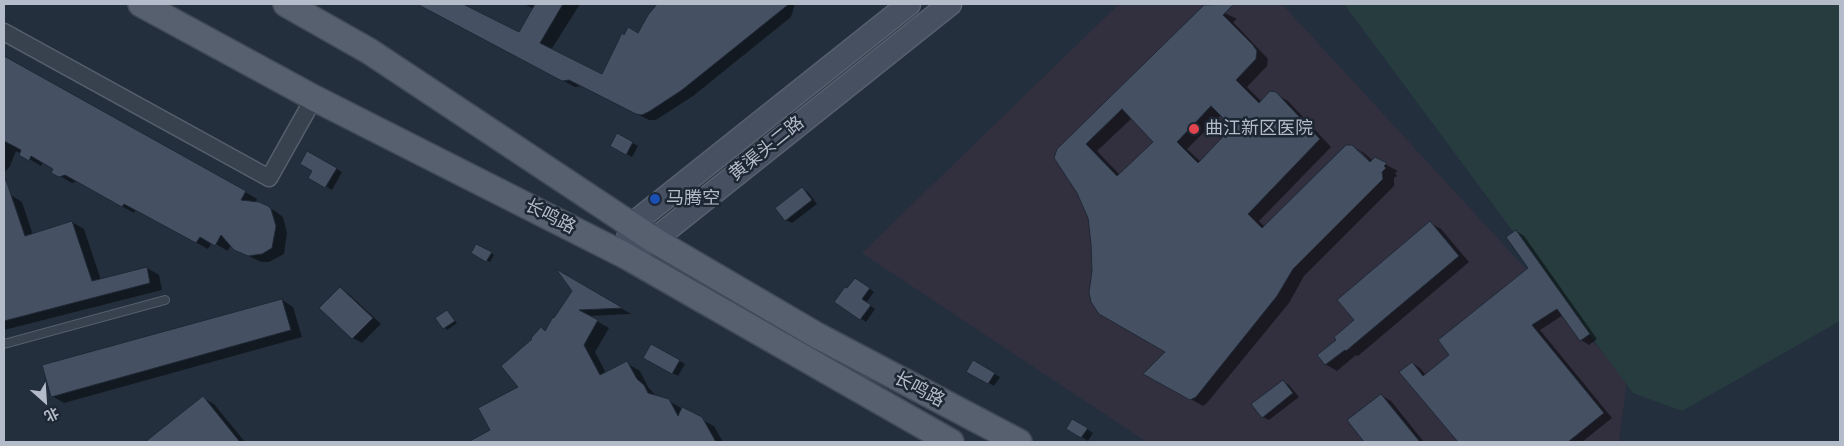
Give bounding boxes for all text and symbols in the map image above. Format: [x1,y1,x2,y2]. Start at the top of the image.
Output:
street label: 黄渠头二路 [725,112,809,186]
place label: 曲江新区医院 [1205,118,1313,140]
marker: 曲江新区医院 [1187,122,1201,136]
place label: 马腾空 [666,188,720,210]
marker: 马腾空 [648,192,662,206]
street label: 长鸣路 [521,195,579,239]
street label: 长鸣路 [890,368,948,412]
north arrow [20,376,70,426]
text: 北 [41,403,62,426]

